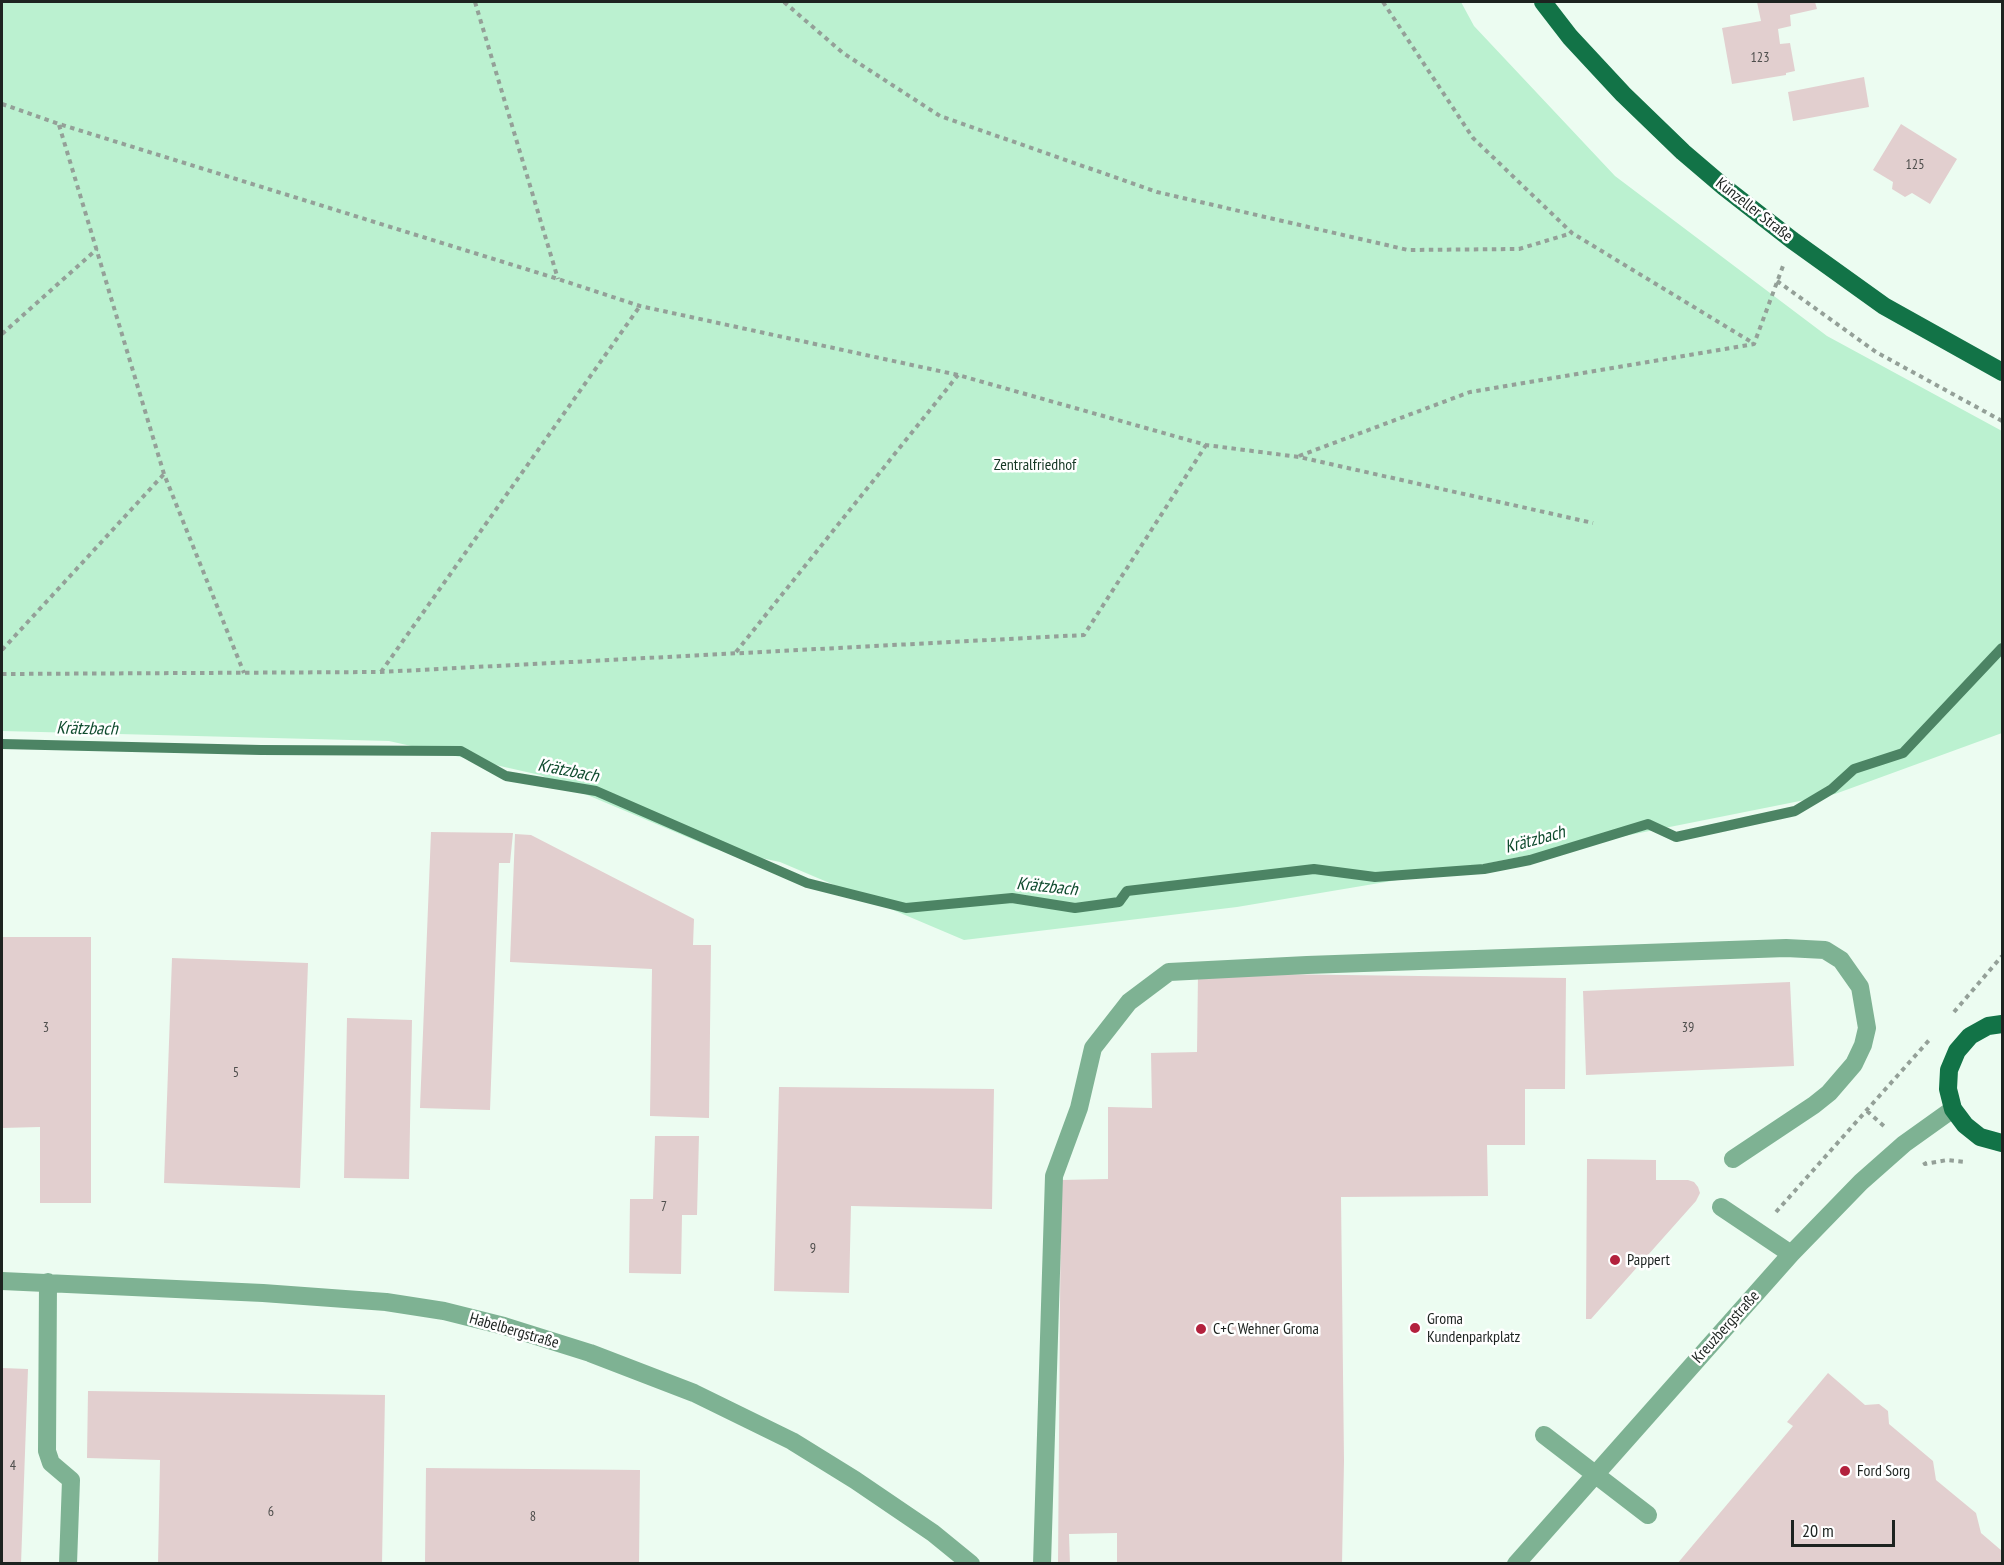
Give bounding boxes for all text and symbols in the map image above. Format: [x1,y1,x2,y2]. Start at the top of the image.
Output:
house number: 123 [1751,50,1769,66]
house number: 125 [1906,157,1924,173]
street label: Künzeller Straße [1712,174,1796,246]
park label: Zentralfriedhof [994,455,1076,475]
water label: Krätzbach [56,718,118,740]
water label: Krätzbach [536,755,600,787]
water label: Krätzbach [1503,822,1567,858]
water label: Krätzbach [1015,873,1079,901]
house number: 3 [43,1020,49,1036]
house number: 39 [1682,1020,1694,1036]
house number: 5 [233,1065,239,1081]
house number: 7 [661,1199,667,1215]
house number: 9 [810,1241,816,1257]
place label: Pappert [1627,1250,1670,1270]
marker: Pappert [1608,1253,1622,1267]
street label: Kreuzbergstraße [1688,1287,1764,1367]
street label: Habelbergstraße [467,1309,561,1353]
place label: Groma Kundenparkplatz [1427,1309,1520,1347]
place label: C+C Wehner Groma [1213,1319,1319,1339]
marker: Groma Kundenparkplatz [1408,1321,1422,1335]
marker: C+C Wehner Groma [1194,1322,1208,1336]
house number: 4 [10,1458,16,1474]
place label: Ford Sorg [1857,1461,1910,1481]
marker: Ford Sorg [1838,1464,1852,1478]
house number: 6 [268,1504,274,1520]
scale bar [1794,1508,1898,1546]
house number: 8 [530,1509,536,1525]
text: 20 m [1802,1519,1834,1542]

